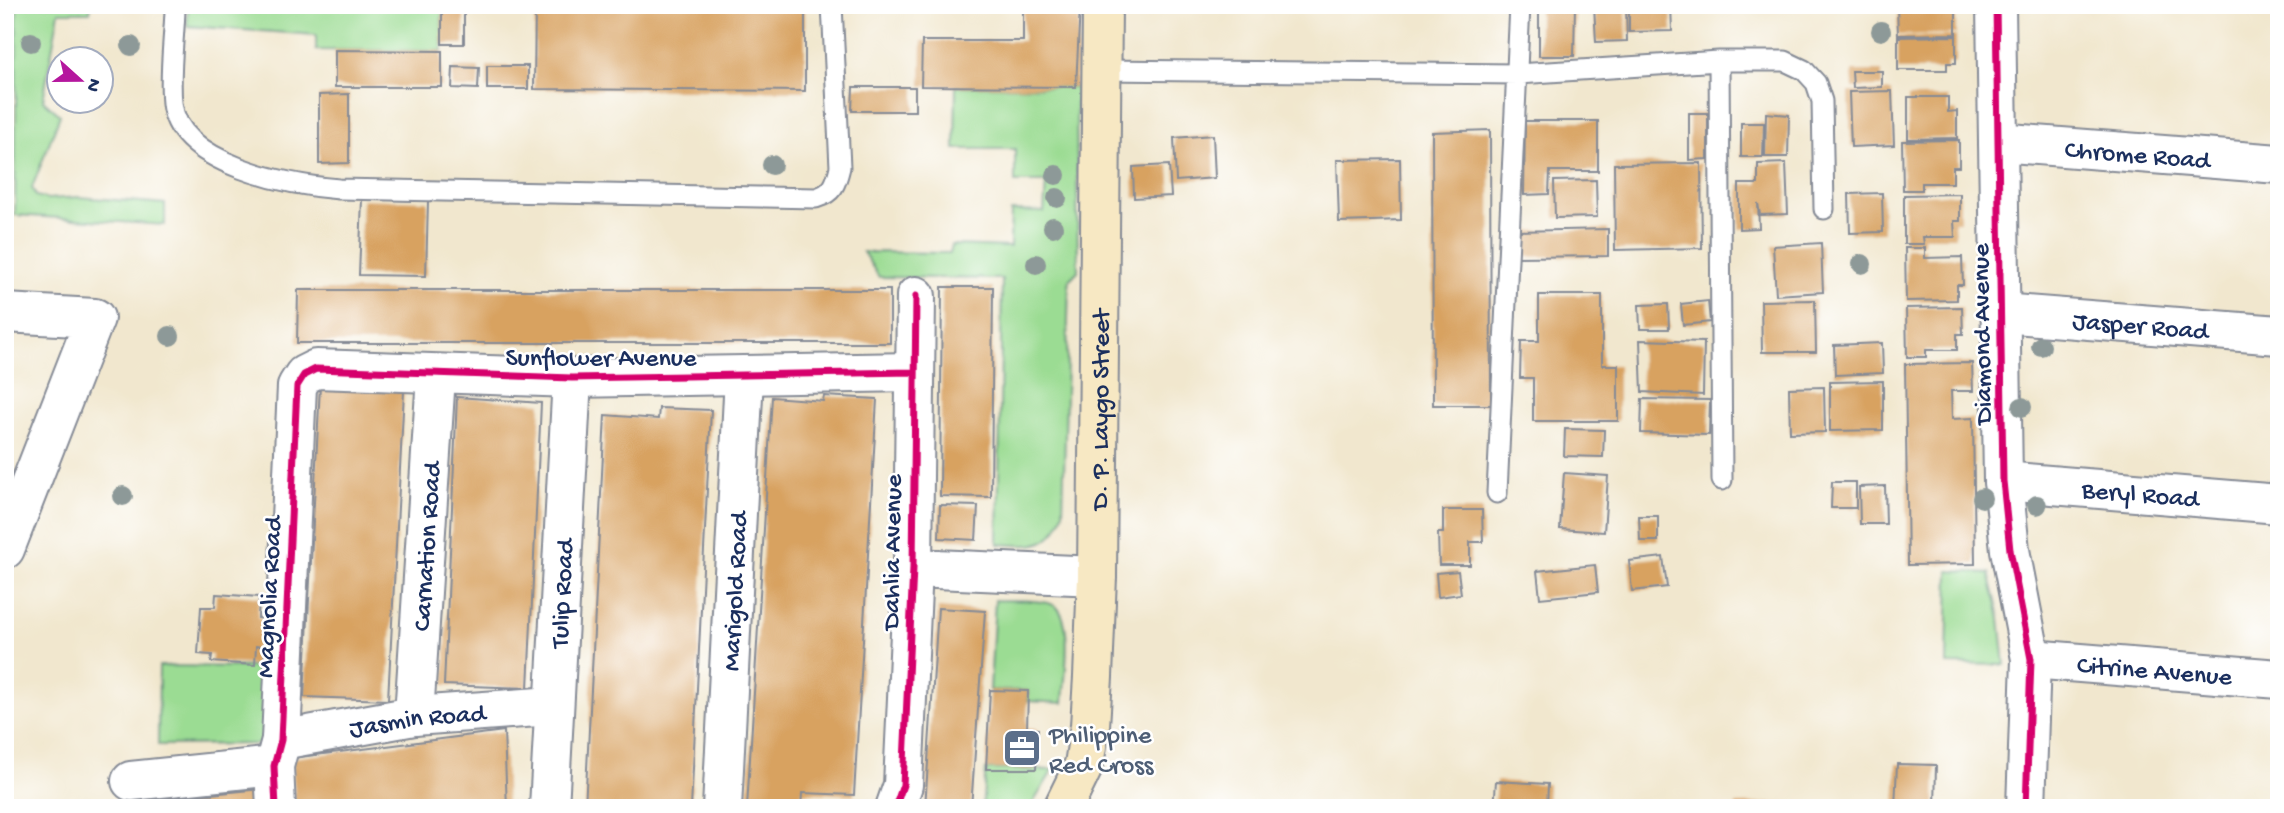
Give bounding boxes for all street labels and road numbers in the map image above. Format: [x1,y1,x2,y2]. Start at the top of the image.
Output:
street label: Chrome Road [2063,136,2213,179]
street label: Diamond Avenue [1967,243,2002,427]
street label: D. P. Laygo Street [1087,307,1119,512]
street label: Jasper Road [2071,308,2211,349]
street label: Sunflower Avenue [506,345,697,376]
street label: Carnation Road [409,459,451,632]
street label: Dahlia Avenue [878,473,911,632]
street label: Beryl Road [2079,477,2202,517]
street label: Marigold Road [718,509,757,672]
street label: Magnolia Road [252,514,291,679]
street label: Tulip Road [546,536,583,651]
street label: Citrine Avenue [2076,652,2234,695]
street label: Jasmin Road [347,700,488,747]

